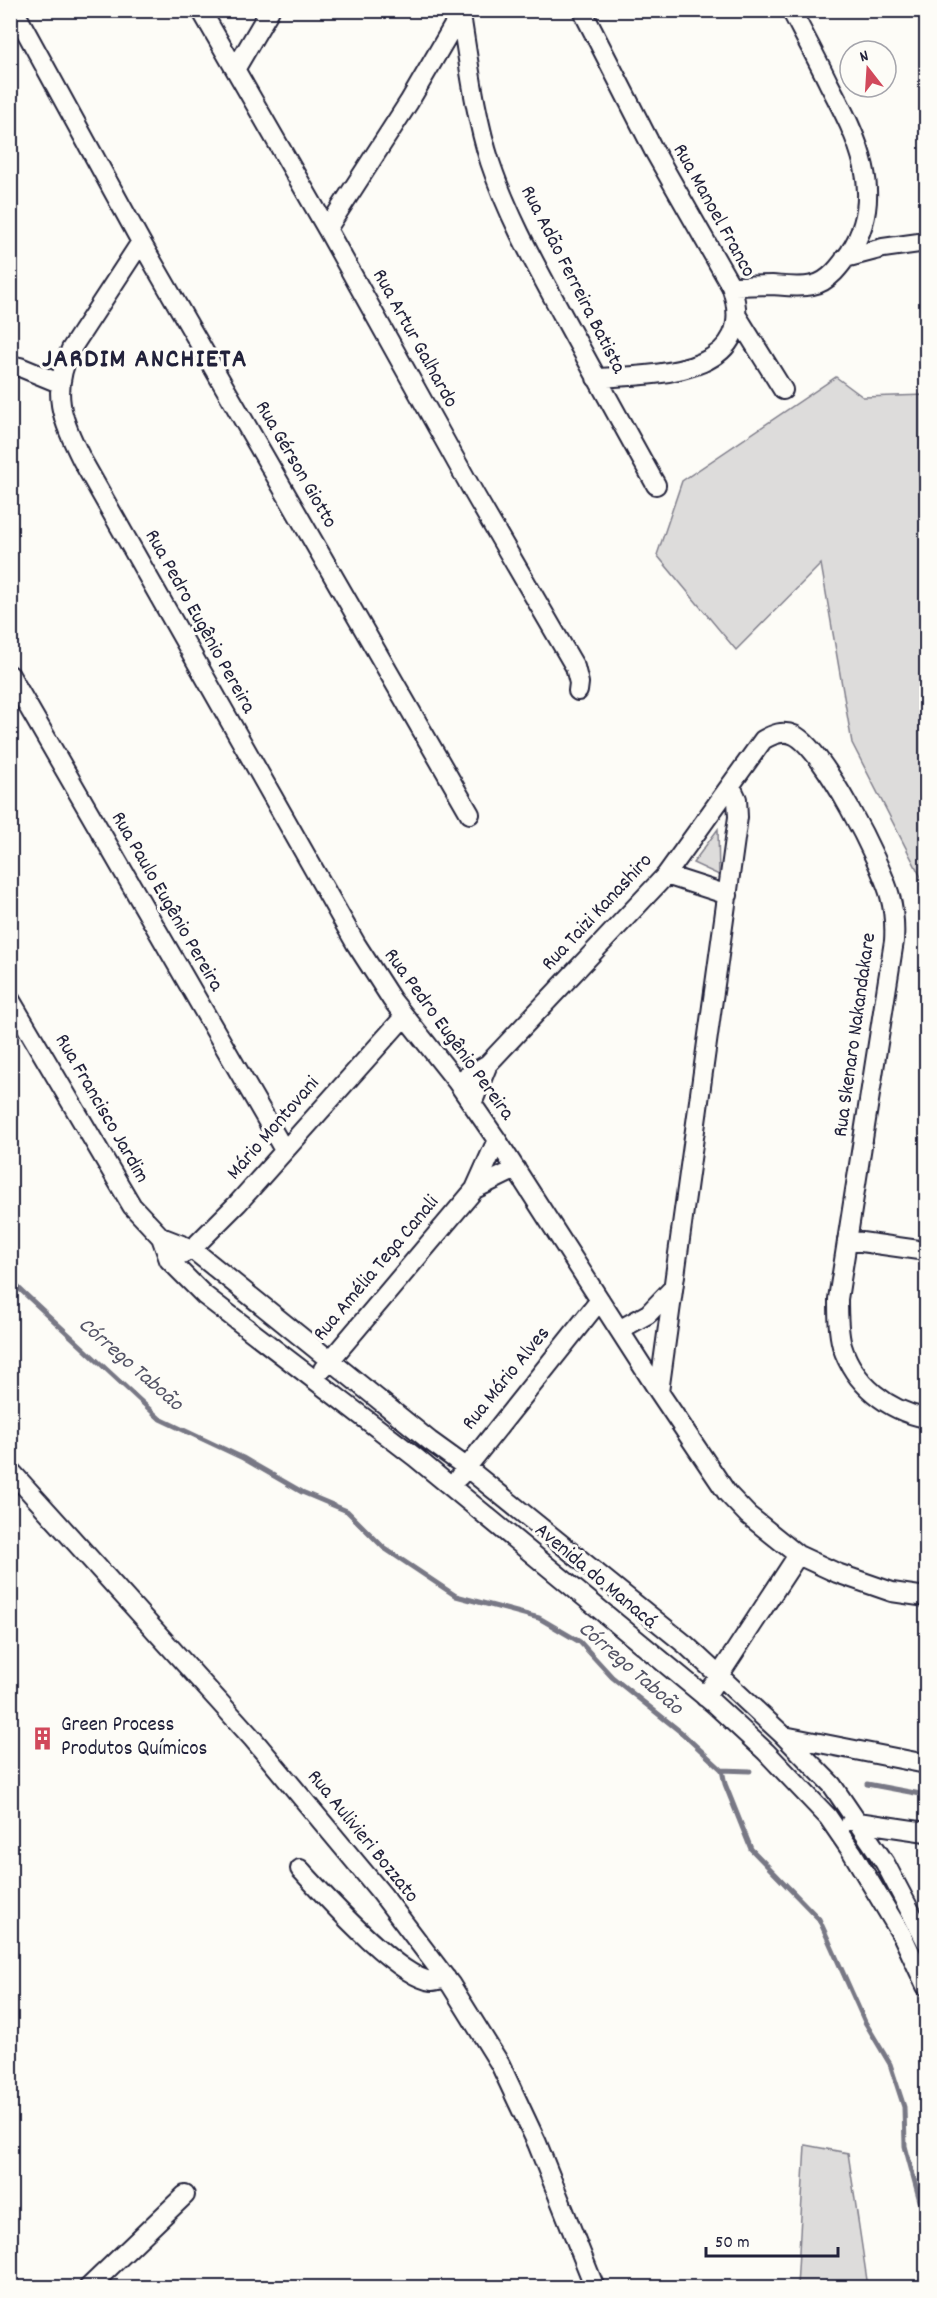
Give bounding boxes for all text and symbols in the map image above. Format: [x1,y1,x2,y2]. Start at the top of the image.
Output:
north arrow [838,39,898,99]
text: N [857,45,872,69]
street label: Rua Manoel Franco [664,139,762,283]
street label: Rua Adão Ferreira Batista [512,181,633,380]
street label: Rua Artur Galhardo [363,264,465,414]
district label: JARDIM ANCHIETA [42,341,248,380]
street label: Rua Gérson Giotto [246,396,344,534]
street label: Rua Pedro Eugênio Pereira [136,524,263,721]
street label: Rua Paulo Eugênio Pereira [102,806,230,999]
street label: Rua Taizi Kanashiro [535,847,661,979]
street label: Rua Skenaro Nakandakare [827,931,885,1139]
street label: Rua Pedro Eugênio Pereira [375,943,521,1128]
street label: Rua Francisco Jardim [46,1029,156,1189]
street label: Mário Montovani [220,1070,328,1188]
street label: Rua Amélia Tega Canali [307,1189,447,1349]
water label: Córrego Taboão [71,1311,190,1420]
street label: Rua Mário Alves [456,1321,558,1437]
street label: Avenida do Manacá [527,1517,663,1638]
water label: Córrego Taboão [571,1615,690,1724]
place label: Green Process Produtos Químicos [61,1711,207,1765]
building icon: Green Process Produtos Químicos [30,1725,56,1751]
street label: Rua Aulivieri Bozzato [299,1764,425,1910]
scale bar [706,2220,838,2258]
text: 50 m [715,2231,750,2256]

